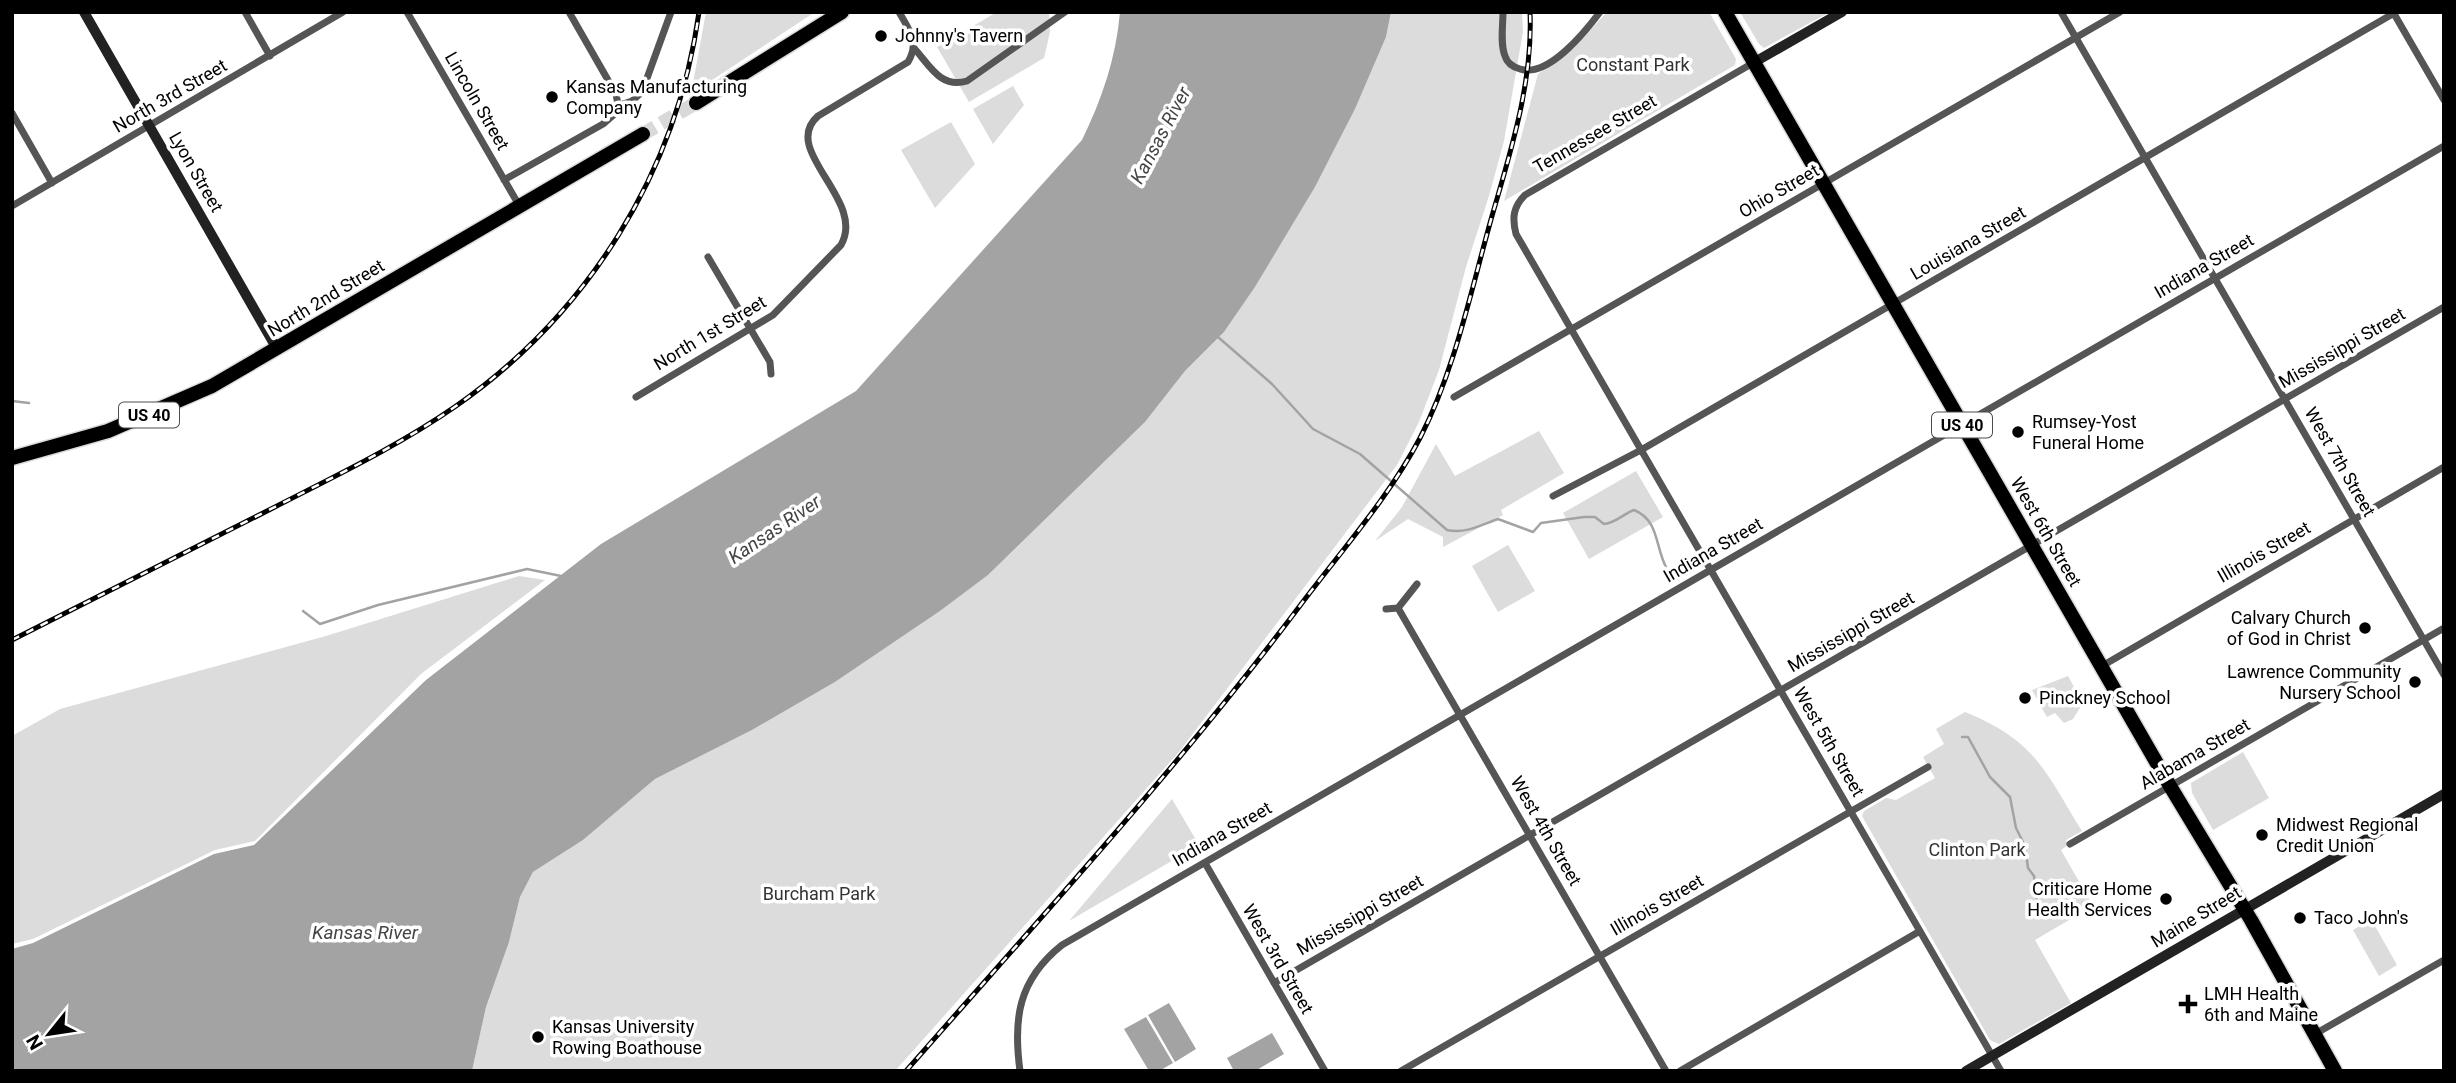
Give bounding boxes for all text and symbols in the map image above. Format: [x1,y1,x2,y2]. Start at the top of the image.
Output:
place label: Johnny's Tavern [895,25,1023,46]
marker: Johnny's Tavern [873,28,889,44]
street label: Lincoln Street [441,48,514,154]
street label: North 3rd Street [109,54,231,137]
park label: Constant Park [1576,54,1691,75]
place label: Kansas Manufacturing Company [566,76,747,118]
water label: Kansas River [1125,82,1196,187]
marker: Kansas Manufacturing Company [544,89,560,105]
street label: Tennessee Street [1530,90,1660,177]
street label: Lyon Street [165,128,228,216]
street label: Ohio Street [1735,159,1823,222]
street label: Louisiana Street [1906,201,2029,284]
street label: Indiana Street [2151,229,2257,302]
street label: North 2nd Street [264,255,388,341]
street label: North 1st Street [650,291,770,374]
street label: Mississippi Street [2275,303,2409,392]
road number: US 40 [119,402,179,428]
street label: West 7th Street [2301,403,2380,520]
place label: Rumsey-Yost Funeral Home [2032,411,2144,453]
road number: US 40 [1932,412,1992,438]
marker: Rumsey-Yost Funeral Home [2010,424,2026,440]
street label: West 6th Street [2007,473,2086,590]
water label: Kansas River [724,490,825,569]
street label: Indiana Street [1660,513,1766,586]
street label: Illinois Street [2214,516,2314,587]
street label: Mississippi Street [1784,587,1918,676]
place label: Calvary Church of God in Christ [2227,607,2351,649]
marker: Calvary Church of God in Christ [2357,620,2373,636]
place label: Lawrence Community Nursery School [2227,661,2401,703]
marker: Lawrence Community Nursery School [2407,674,2423,690]
street label: West 5th Street [1790,683,1869,800]
place label: Pinckney School [2039,687,2171,708]
marker: Pinckney School [2017,690,2033,706]
street label: Alabama Street [2136,714,2253,793]
street label: West 4th Street [1507,772,1586,889]
street label: Indiana Street [1169,797,1275,870]
place label: Midwest Regional Credit Union [2276,814,2418,856]
marker: Midwest Regional Credit Union [2254,827,2270,843]
park label: Clinton Park [1928,839,2026,860]
street label: Illinois Street [1607,869,1707,940]
street label: Mississippi Street [1293,870,1427,959]
place label: Criticare Home Health Services [2027,878,2152,920]
street label: Maine Street [2147,881,2245,952]
park label: Burcham Park [763,883,876,904]
marker: Criticare Home Health Services [2158,891,2174,907]
street label: West 3rd Street [1239,900,1318,1017]
place label: Taco John's [2314,907,2409,928]
marker: Taco John's [2292,910,2308,926]
water label: Kansas River [312,921,419,944]
place label: LMH Health 6th and Maine [2204,983,2318,1025]
marker: LMH Health 6th and Maine [2178,994,2198,1014]
north arrow [14,999,84,1069]
place label: Kansas University Rowing Boathouse [552,1016,702,1058]
marker: Kansas University Rowing Boathouse [530,1029,546,1045]
text: N [21,1031,48,1054]

